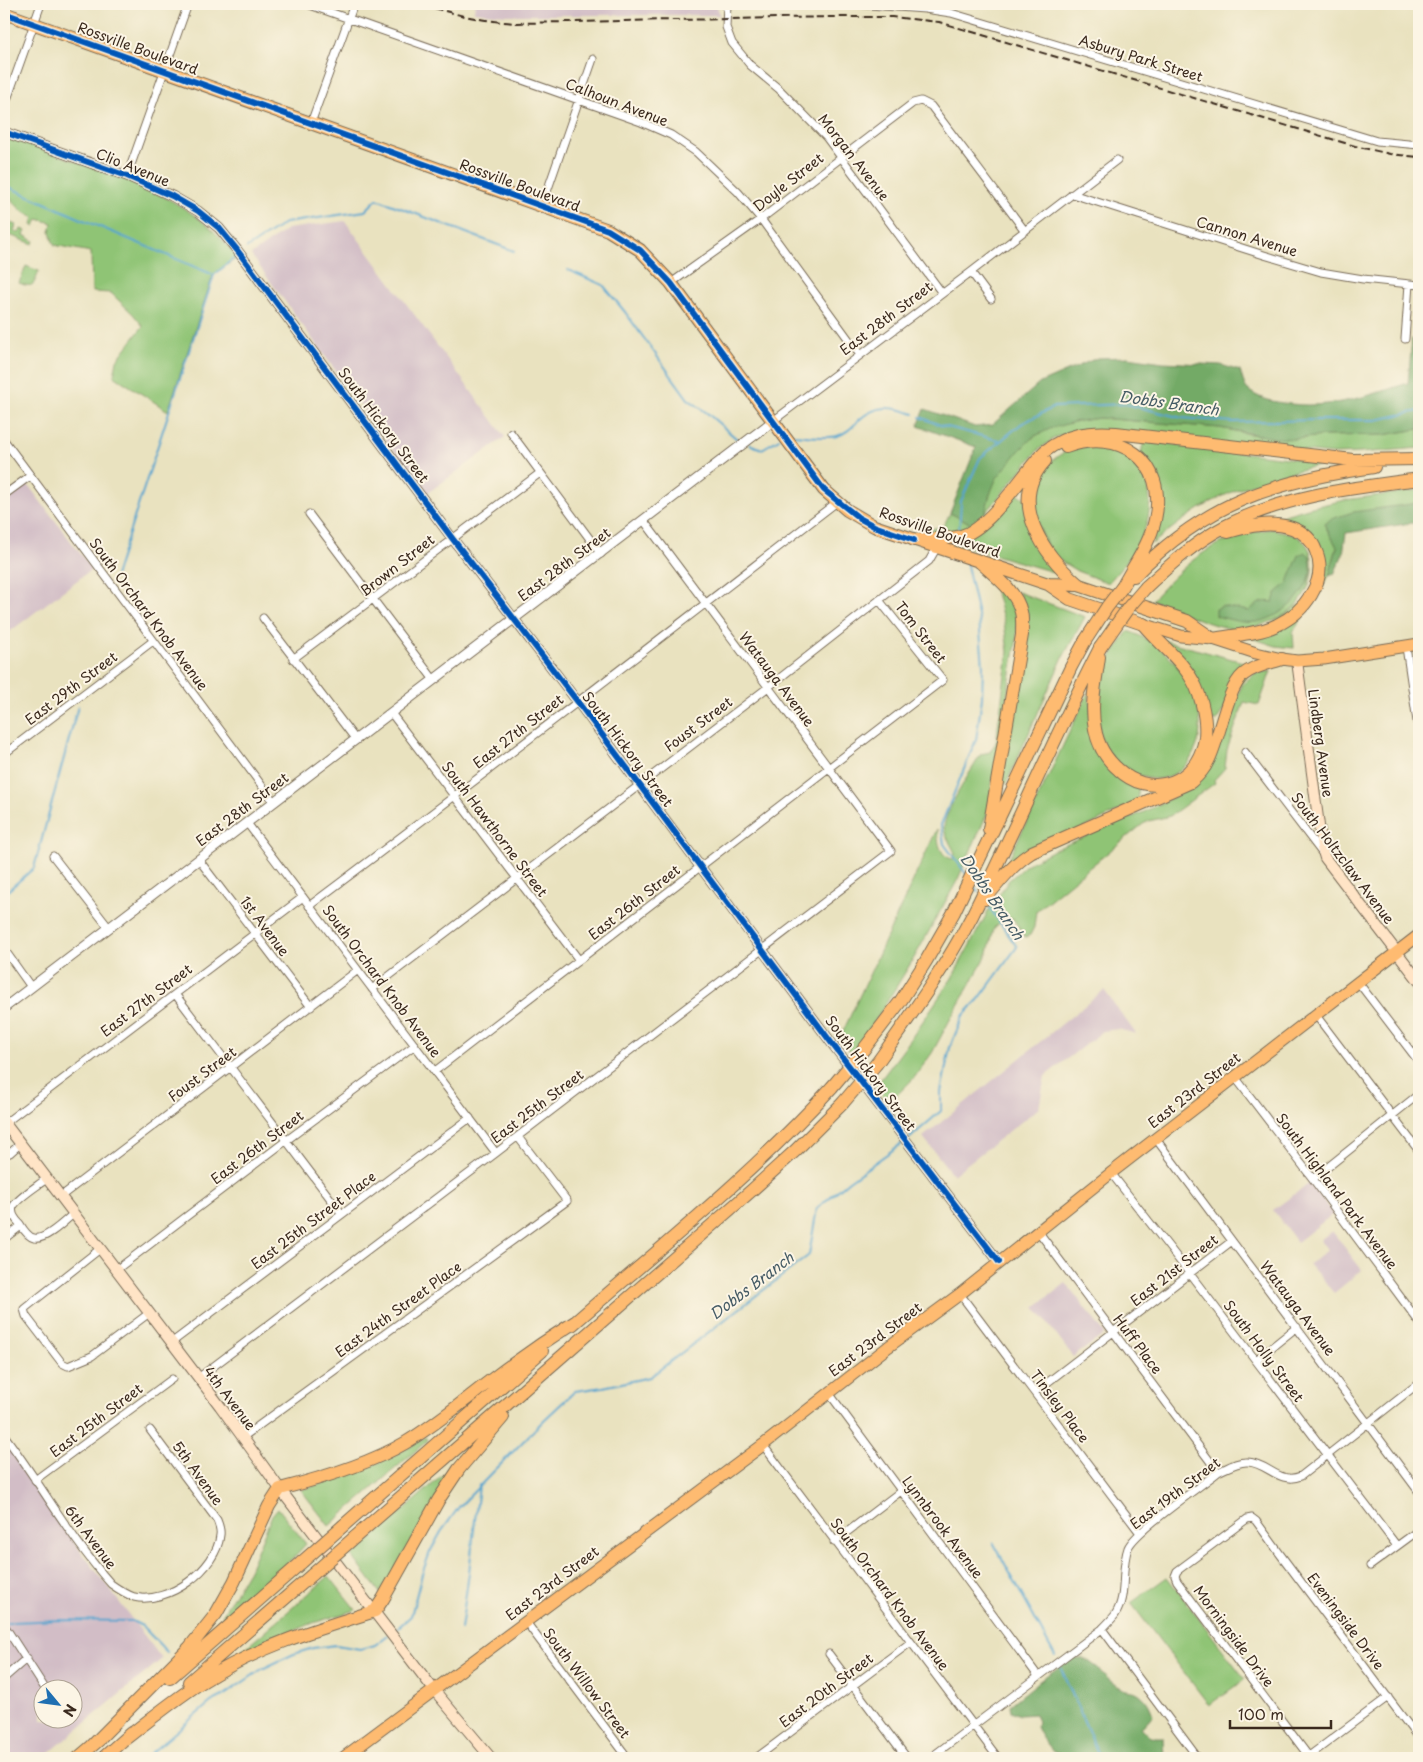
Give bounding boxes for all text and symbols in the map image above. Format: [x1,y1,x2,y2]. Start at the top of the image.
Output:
street label: Rossville Boulevard [75,16,202,80]
street label: Asbury Park Street [1076,29,1206,87]
street label: Calhoun Avenue [563,73,672,131]
street label: Morgan Avenue [813,109,895,205]
street label: Clio Avenue [93,143,174,192]
street label: Doyle Street [748,147,828,216]
street label: Rossville Boulevard [457,153,584,217]
street label: Cannon Avenue [1194,211,1301,262]
street label: East 28th Street [835,276,937,360]
street label: South Hickory Street [334,363,435,487]
water label: Dobbs Branch [1118,384,1221,420]
street label: Rossville Boulevard [877,501,1004,563]
street label: East 28th Street [513,522,615,606]
street label: Brown Street [355,529,439,601]
street label: South Orchard Knob Avenue [85,533,214,695]
street label: Tom Street [890,597,952,667]
street label: Watauga Avenue [734,627,820,731]
street label: East 29th Street [20,646,122,730]
street label: South Hickory Street [578,687,679,811]
street label: Lindberg Avenue [1303,687,1339,799]
street label: East 27th Street [468,689,568,773]
street label: Foust Street [659,691,737,757]
street label: South Hawthorne Street [437,757,553,901]
street label: East 28th Street [191,767,293,851]
street label: South Holtzclaw Avenue [1286,788,1400,928]
water label: Dobbs Branch [955,848,1031,944]
street label: East 26th Street [584,859,685,945]
street label: 1st Avenue [235,892,295,961]
street label: South Orchard Knob Avenue [318,900,447,1062]
street label: East 27th Street [96,958,196,1041]
street label: South Hickory Street [821,1011,922,1135]
street label: Foust Street [163,1041,241,1107]
street label: East 23rd Street [1143,1047,1245,1133]
street label: East 25th Street [486,1064,588,1148]
street label: East 26th Street [206,1105,308,1189]
street label: South Highland Park Avenue [1271,1109,1403,1274]
street label: East 25th Street Place [246,1166,380,1274]
street label: East 21st Street [1126,1229,1222,1311]
water label: Dobbs Branch [704,1245,798,1324]
street label: East 24th Street Place [331,1256,465,1362]
street label: Watauga Avenue [1255,1256,1341,1360]
street label: South Holly Street [1219,1296,1309,1407]
street label: East 23rd Street [824,1297,926,1381]
street label: Huff Place [1109,1310,1167,1378]
street label: 4th Avenue [199,1362,261,1435]
street label: Tinsley Place [1026,1365,1094,1447]
street label: East 25th Street [45,1378,147,1462]
street label: 5th Avenue [168,1437,229,1510]
street label: East 19th Street [1125,1452,1225,1534]
street label: Lynnbrook Avenue [898,1471,989,1583]
street label: 6th Avenue [60,1501,122,1574]
street label: South Orchard Knob Avenue [826,1513,955,1675]
street label: East 23rd Street [501,1541,603,1625]
street label: Eveningside Drive [1303,1568,1389,1674]
street label: Morningside Drive [1189,1581,1279,1691]
street label: South Willow Street [538,1623,636,1743]
street label: East 20th Street [775,1648,878,1732]
north arrow [32,1680,82,1730]
scale bar [1230,1697,1332,1729]
text: N [58,1701,82,1720]
text: 100 m [1238,1702,1284,1725]

